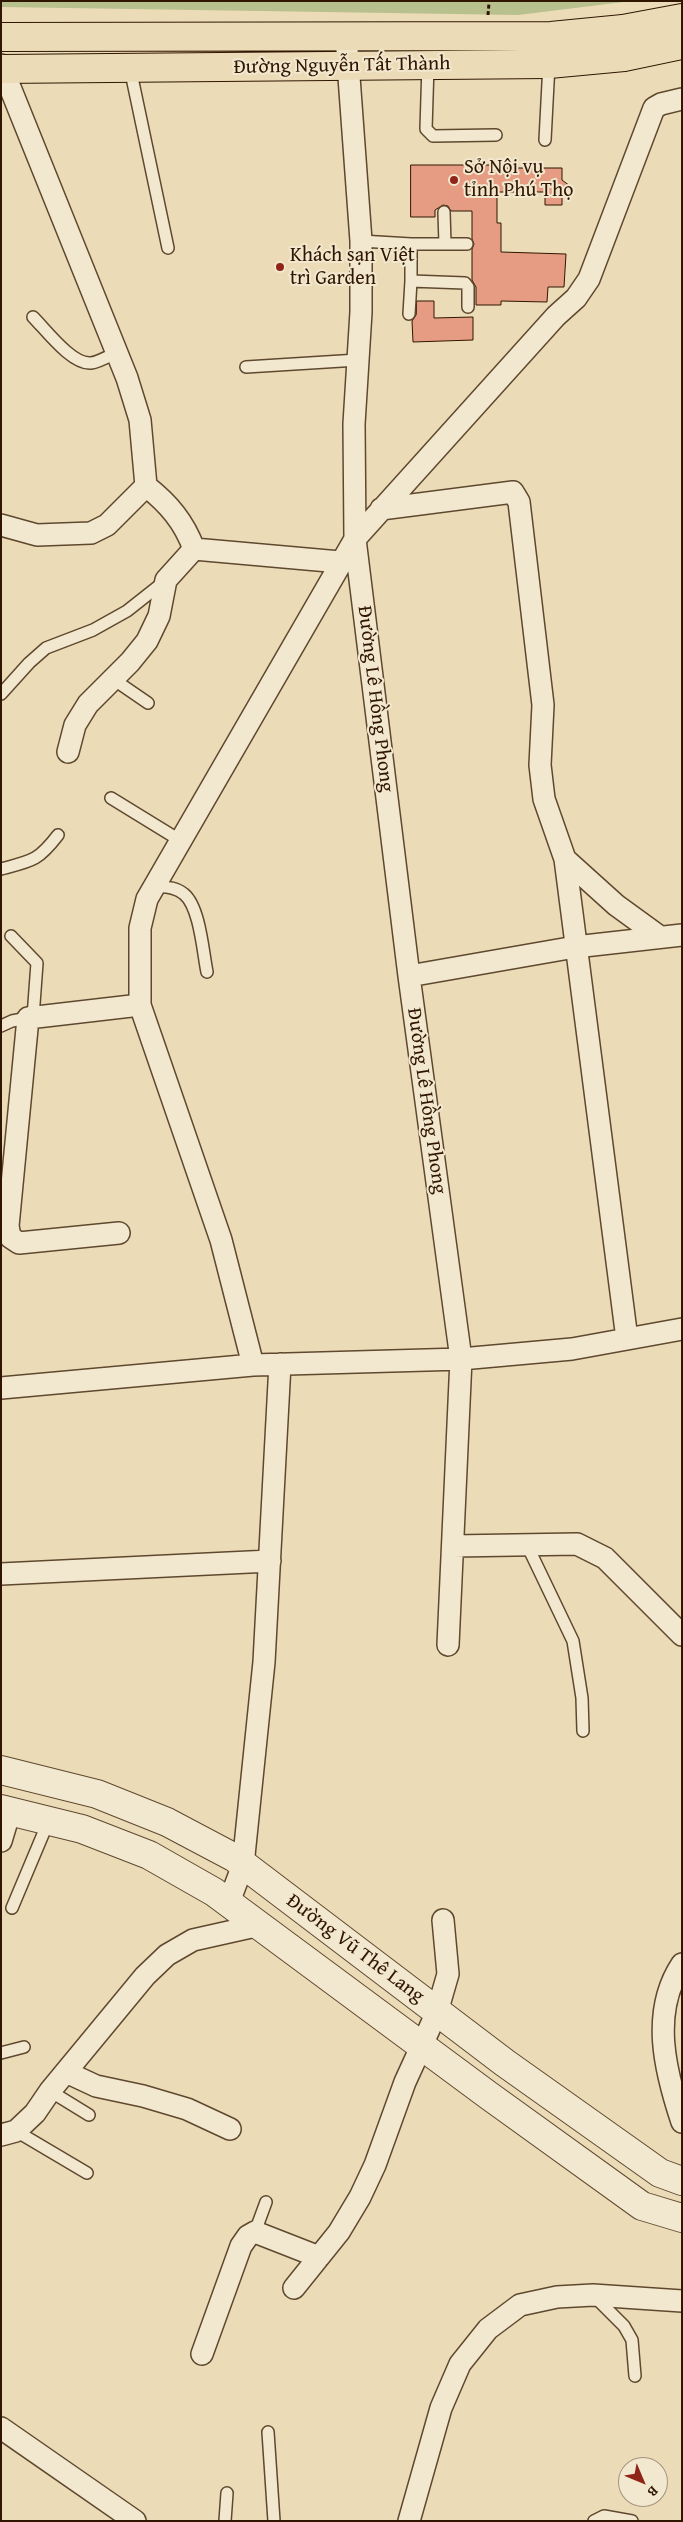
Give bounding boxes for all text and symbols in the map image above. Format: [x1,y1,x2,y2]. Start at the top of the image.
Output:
street label: Đường Nguyễn Tất Thành [233,52,451,80]
place label: Sở Nội vụ tỉnh Phú Thọ [464,156,573,203]
marker: Sở Nội vụ tỉnh Phú Thọ [448,174,460,186]
place label: Khách sạn Việt trì Garden [290,244,415,291]
marker: Khách sạn Việt trì Garden [274,261,286,273]
street label: Đường Lê Hồng Phong [352,605,398,793]
street label: Đường Lê Hồng Phong [401,1007,451,1195]
street label: Đường Vũ Thê Lang [281,1889,429,2009]
north arrow [618,2457,668,2507]
text: B [643,2482,663,2502]

